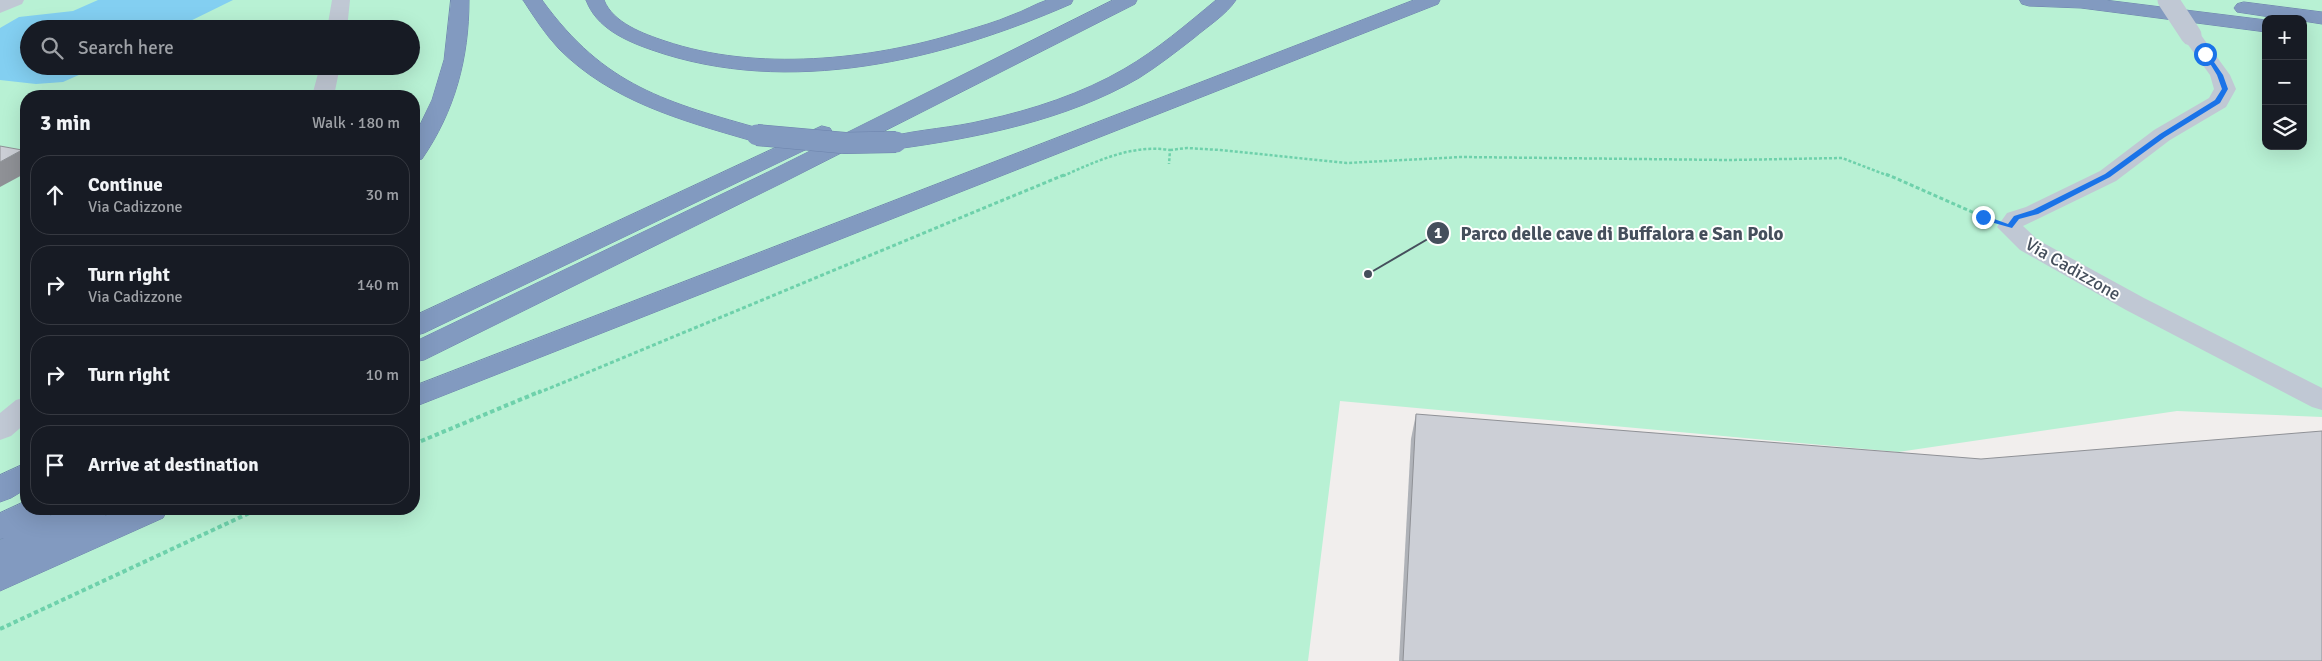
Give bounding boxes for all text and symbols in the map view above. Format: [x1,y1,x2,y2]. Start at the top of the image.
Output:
map controls [2262,15,2307,150]
button: + [2262,15,2307,60]
search box [20,20,420,75]
icon: search [38,34,66,62]
text: Search here [78,36,174,60]
route start [2194,43,2217,66]
button: − [2262,60,2307,105]
button: layers [2262,105,2307,150]
text: 3 min [40,110,91,136]
text: Walk · 180 m [312,113,400,133]
text: Continue [88,173,163,197]
icon: ahead [41,181,69,209]
text: 30 m [365,185,399,205]
text: Via Cadizzone [88,197,183,217]
route end [1972,206,1995,229]
callout: Parco delle cave di Buffalora e San Polo [1426,216,1794,250]
text: Parco delle cave di Buffalora e San Polo [1460,222,1784,246]
text: 1 [1434,224,1442,242]
street label: Via Cadizzone [2021,233,2125,305]
text: Turn right [88,263,170,287]
icon: right [41,271,69,299]
text: 140 m [357,275,399,295]
text: Via Cadizzone [88,287,183,307]
icon: right [41,361,69,389]
text: Turn right [88,363,170,387]
text: 10 m [365,365,399,385]
icon: arrive [41,451,69,479]
text: Arrive at destination [88,453,259,477]

